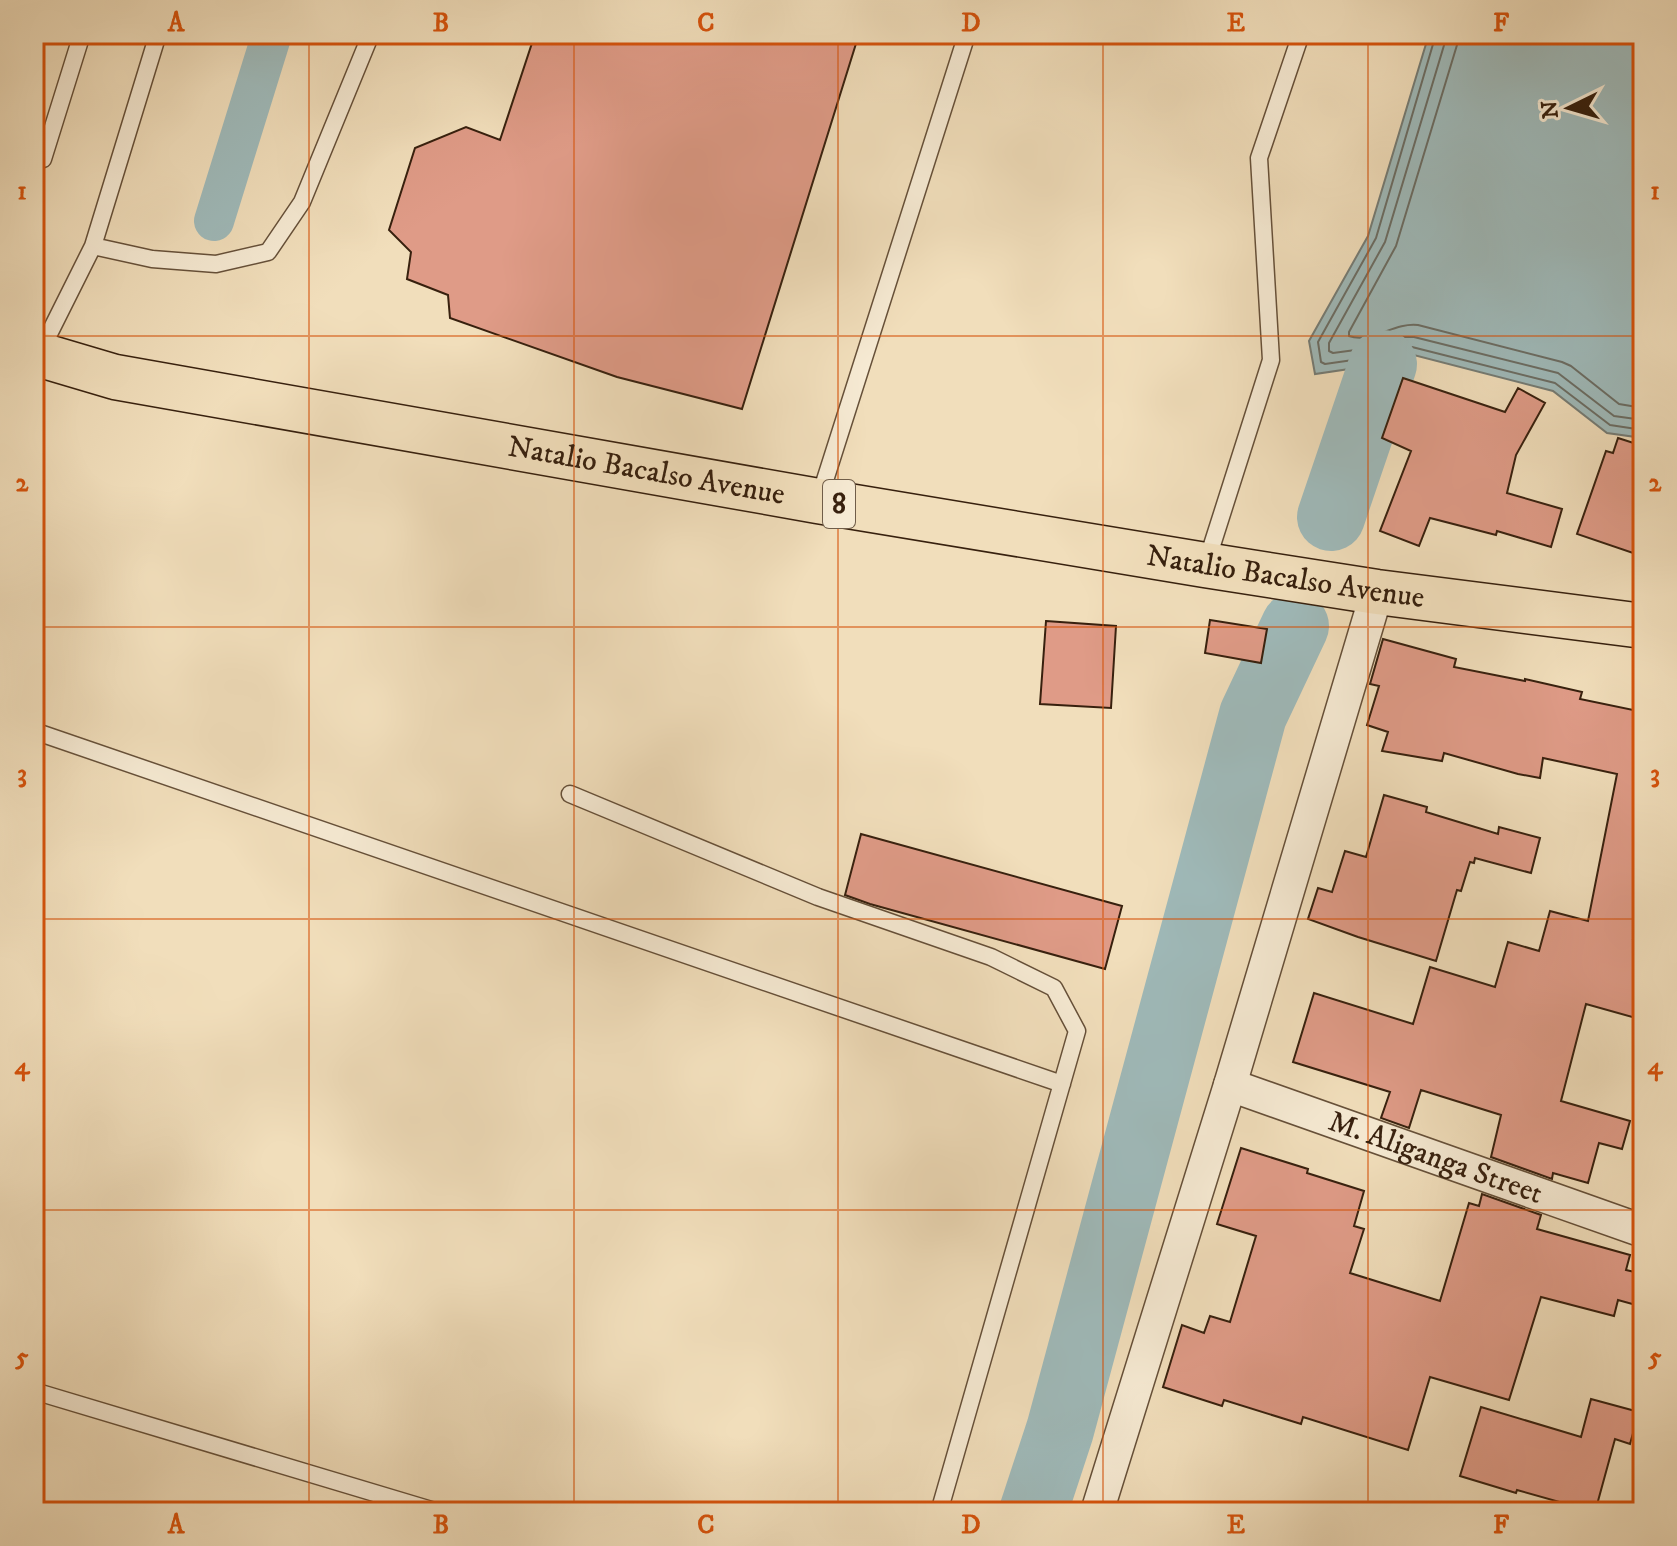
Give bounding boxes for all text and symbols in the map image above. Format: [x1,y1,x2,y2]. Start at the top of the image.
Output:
text: A [167,7,186,40]
text: B [433,7,449,40]
text: C [697,7,715,40]
text: D [961,7,981,40]
text: E [1227,7,1245,40]
text: F [1493,7,1510,40]
north arrow [1529,68,1609,148]
text: N [1536,99,1565,120]
text: 1 [17,175,27,208]
text: 1 [1650,175,1660,208]
street label: Natalio Bacalso Avenue [505,428,788,513]
text: 2 [16,467,30,500]
text: 2 [1649,467,1663,500]
road number: 8 [823,480,855,528]
street label: Natalio Bacalso Avenue [1144,537,1427,616]
text: 3 [17,758,27,791]
text: 3 [1650,758,1660,791]
text: 4 [15,1050,31,1083]
text: 4 [1648,1050,1664,1083]
street label: M. Aliganga Street [1323,1103,1548,1213]
text: 5 [15,1341,29,1374]
text: 5 [1648,1341,1662,1374]
text: A [167,1509,186,1542]
text: B [433,1509,449,1542]
text: C [697,1509,715,1542]
text: D [961,1509,981,1542]
text: E [1227,1509,1245,1542]
text: F [1493,1509,1510,1542]

